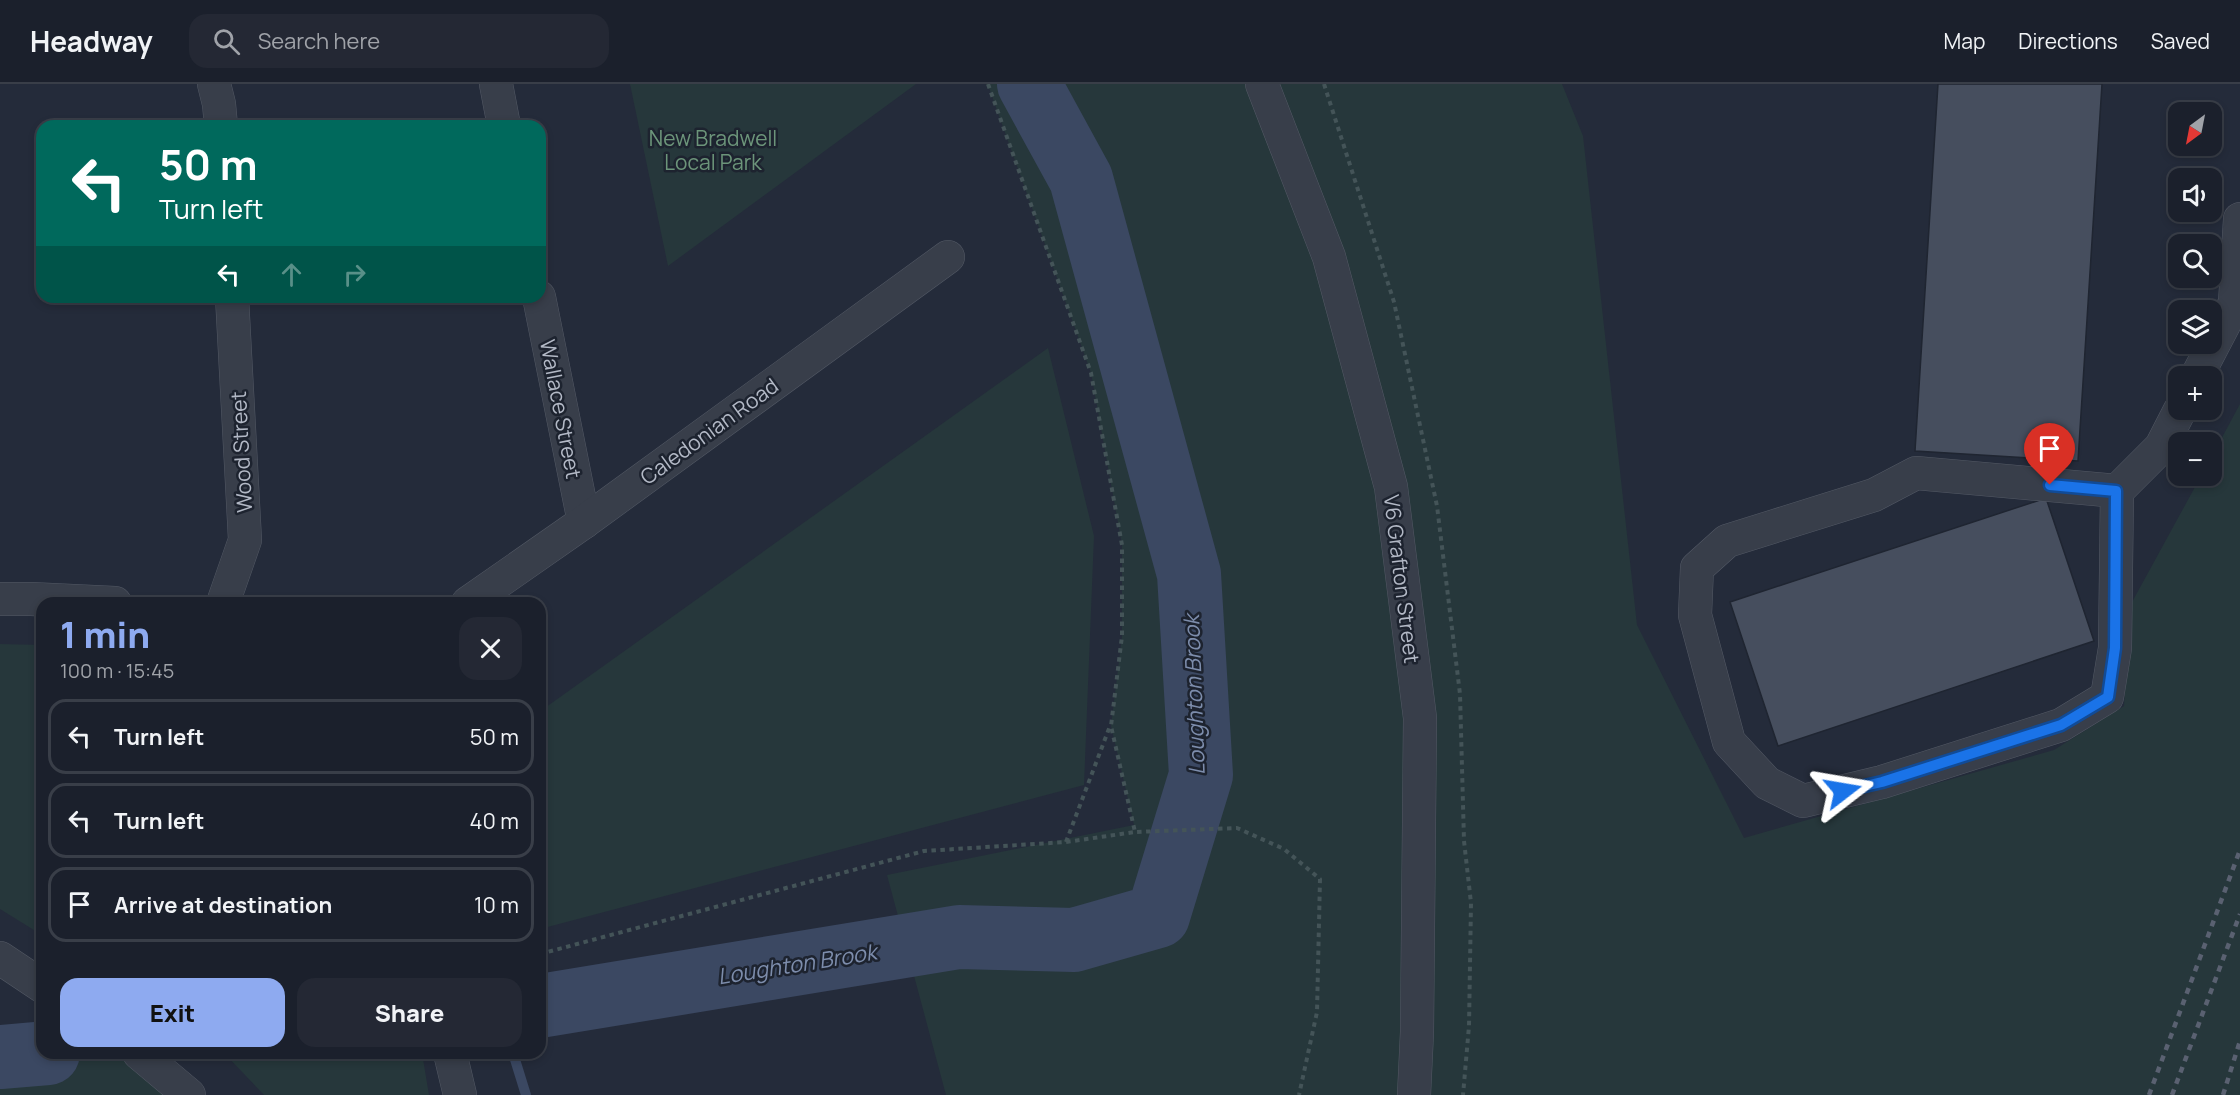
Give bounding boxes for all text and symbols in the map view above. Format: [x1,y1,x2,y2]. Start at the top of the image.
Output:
search box [189,14,609,68]
text: Headway [30,22,153,60]
icon: search [210,25,243,58]
text: Search here [258,26,380,56]
text: Map [1944,27,1985,55]
text: Directions [2018,27,2118,55]
text: Saved [2151,27,2210,55]
north arrow [2168,102,2222,156]
map controls [2168,102,2222,486]
park label: New Bradwell Local Park [649,124,777,176]
text: 50 m [159,135,257,193]
icon: left [60,144,138,222]
button: sound [2168,168,2222,222]
text: Turn left [159,190,263,227]
button: search [2168,234,2222,288]
icon: left [212,258,245,291]
icon: ahead [275,258,308,291]
icon: right [338,258,371,291]
button: layers [2168,300,2222,354]
street label: Wallace Street [534,337,588,481]
button: + [2168,366,2222,420]
street label: Caledonian Road [634,371,784,491]
street label: Wood Street [224,391,258,513]
pin [2024,423,2075,485]
icon: arrive [2033,432,2066,465]
button: − [2168,432,2222,486]
street label: V6 Grafton Street [1378,493,1426,665]
text: 1 min [60,610,150,659]
water label: Loughton Brook [1176,611,1212,776]
button: close [459,617,522,680]
text: 100 m · 15:45 [60,657,174,684]
icon: left [63,720,96,753]
text: Turn left [114,722,204,752]
text: 50 m [470,722,519,752]
position arrow [1811,759,1875,823]
icon: left [63,804,96,837]
text: Turn left [114,806,204,836]
text: 40 m [470,806,519,836]
icon: arrive [63,888,96,921]
text: Arrive at destination [114,890,332,920]
text: 10 m [474,890,519,920]
water label: Loughton Brook [715,936,882,991]
button: Exit [60,978,285,1047]
button: Share [297,978,522,1047]

